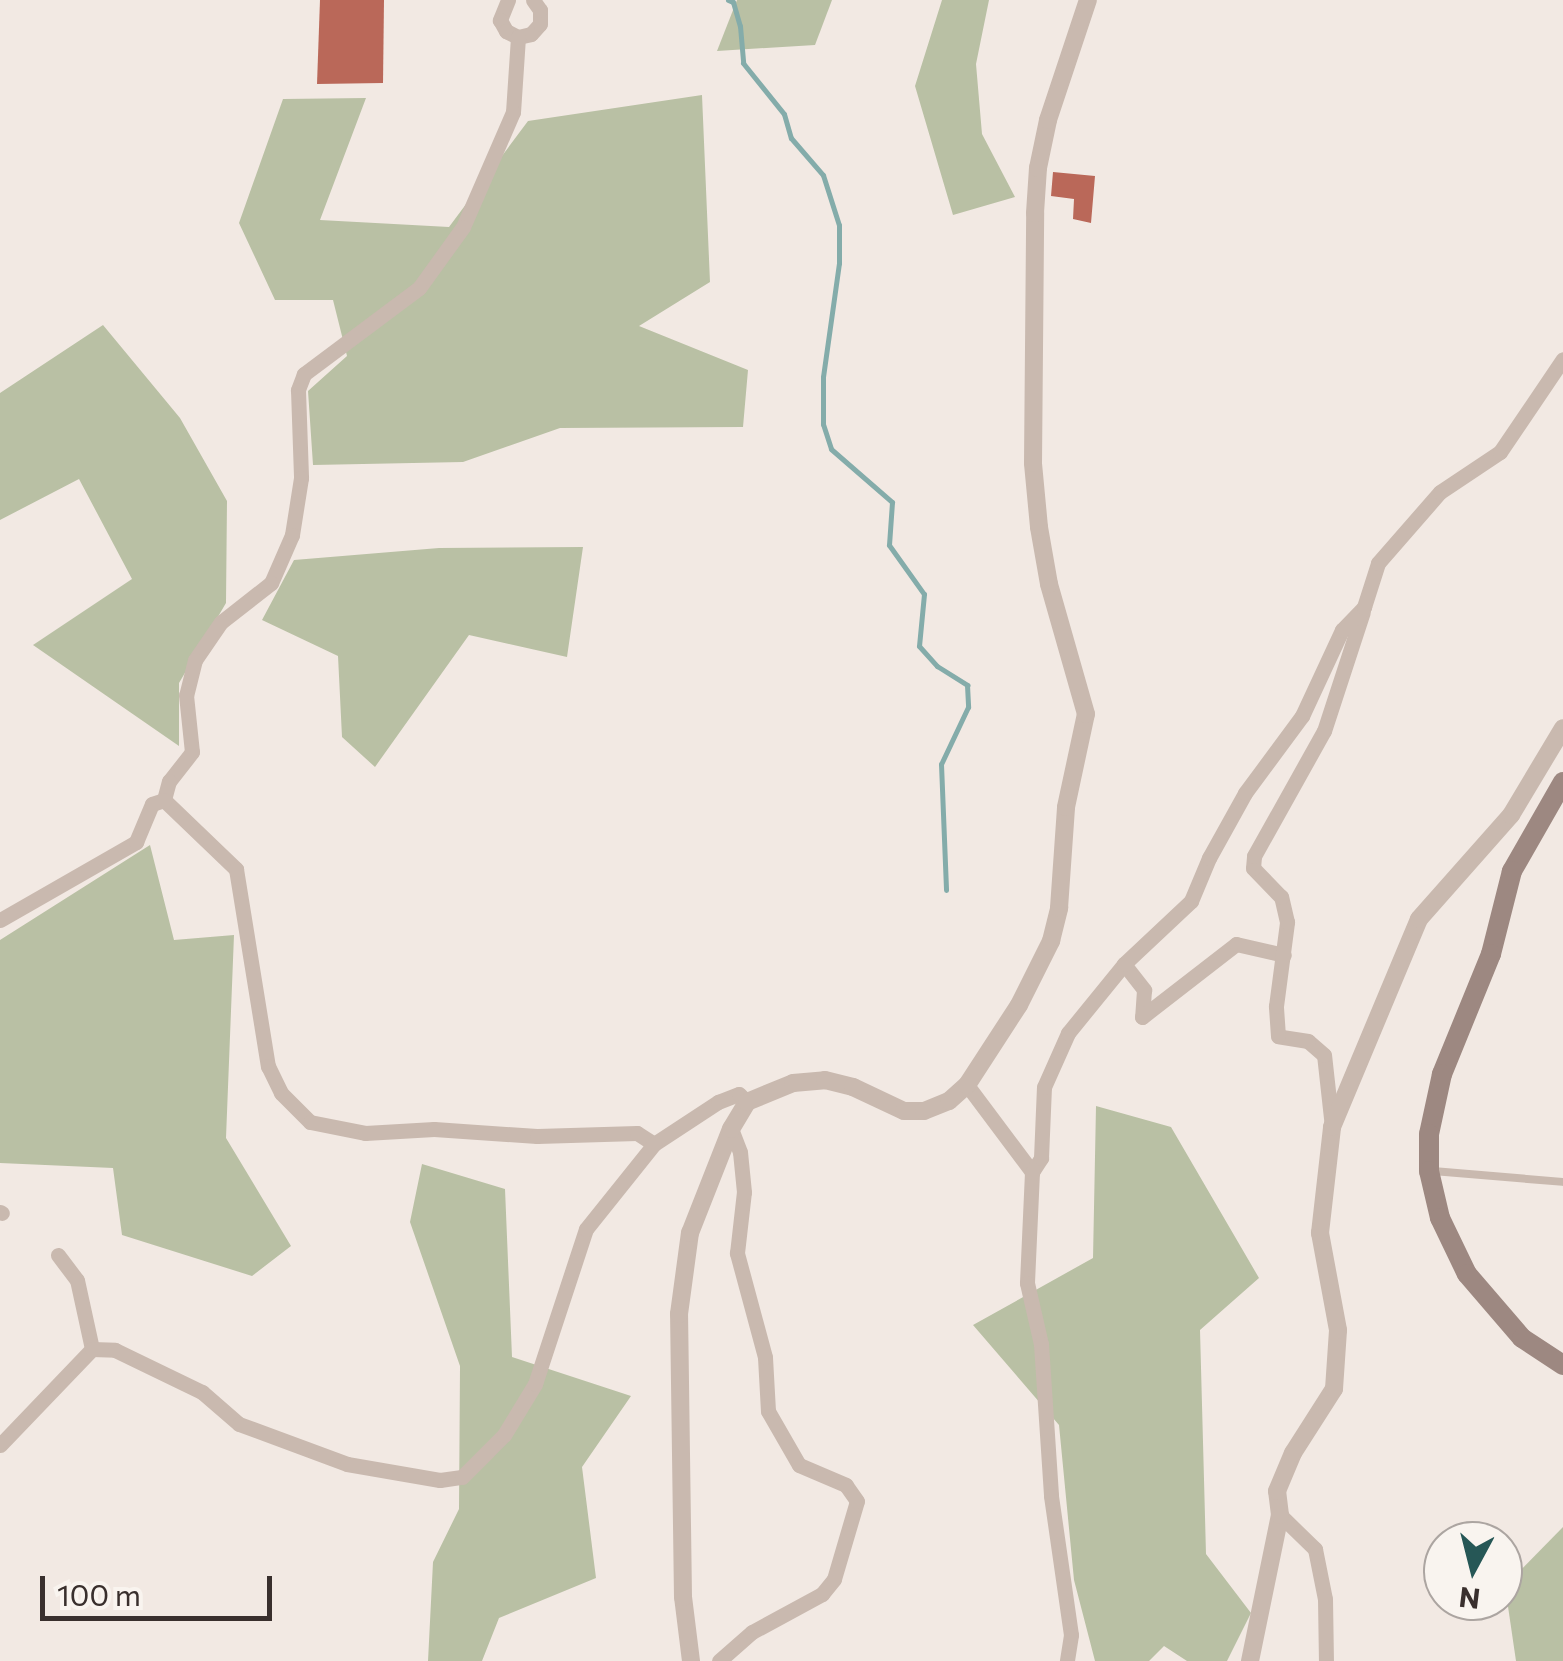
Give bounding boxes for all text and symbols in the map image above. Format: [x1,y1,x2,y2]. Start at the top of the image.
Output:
north arrow [1423,1521,1523,1621]
scale bar [45,1556,278,1618]
text: 100 m [57,1575,141,1612]
text: N [1457,1581,1482,1617]

